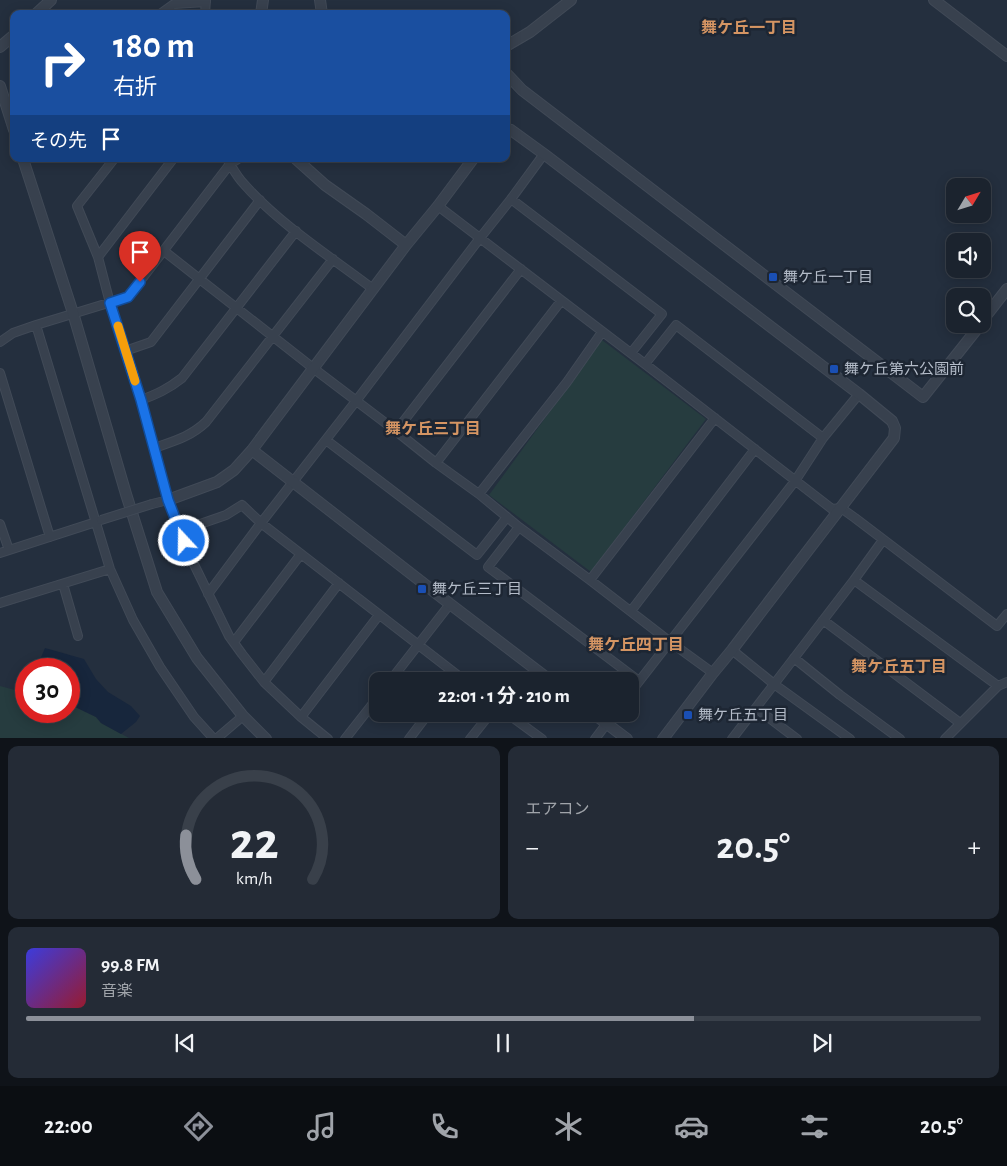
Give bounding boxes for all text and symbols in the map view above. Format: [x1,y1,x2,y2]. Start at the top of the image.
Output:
district label: 舞ケ丘一丁目 [701,19,797,36]
text: 180 m [113,29,195,64]
icon: right [30,30,95,95]
text: 右折 [113,76,157,98]
icon: arrive [97,125,125,153]
text: その先 [30,132,87,151]
north arrow [946,178,991,222]
map controls [946,178,991,333]
pin [119,231,161,282]
button: sound [946,233,991,278]
icon: arrive [126,238,154,266]
place label: 舞ケ丘一丁目 [783,269,873,285]
marker: 舞ケ丘一丁目 [767,271,779,283]
button: search [946,288,991,333]
place label: 舞ケ丘第六公園前 [844,361,964,377]
marker: 舞ケ丘第六公園前 [828,363,840,375]
district label: 舞ケ丘三丁目 [385,420,481,437]
position arrow [157,514,209,566]
place label: 舞ケ丘三丁目 [432,581,522,597]
marker: 舞ケ丘三丁目 [416,583,428,595]
district label: 舞ケ丘四丁目 [588,636,684,653]
speed limit sign: 30 [15,658,80,723]
district label: 舞ケ丘五丁目 [851,658,947,675]
text: 22:01 · 1 分 · 210 m [438,687,570,706]
place label: 舞ケ丘五丁目 [698,707,788,723]
marker: 舞ケ丘五丁目 [682,709,694,721]
text: エアコン [526,801,590,817]
text: 22 [229,816,278,868]
text: 20.5° [716,828,790,866]
text: − [526,834,539,862]
text: + [968,834,981,862]
text: km/h [235,870,272,888]
text: 99.8 FM [101,956,160,975]
text: 音楽 [101,983,133,999]
icon: previous [171,1029,199,1057]
icon: pause [489,1029,517,1057]
icon: next [808,1029,836,1057]
icon: directions [181,1109,216,1144]
icon: music [304,1109,339,1144]
icon: phone [427,1109,462,1144]
icon: climate [551,1109,586,1144]
icon: car [674,1109,709,1144]
icon: filters [797,1109,832,1144]
text: 22:00 [44,1115,93,1137]
text: 20.5° [920,1115,963,1137]

